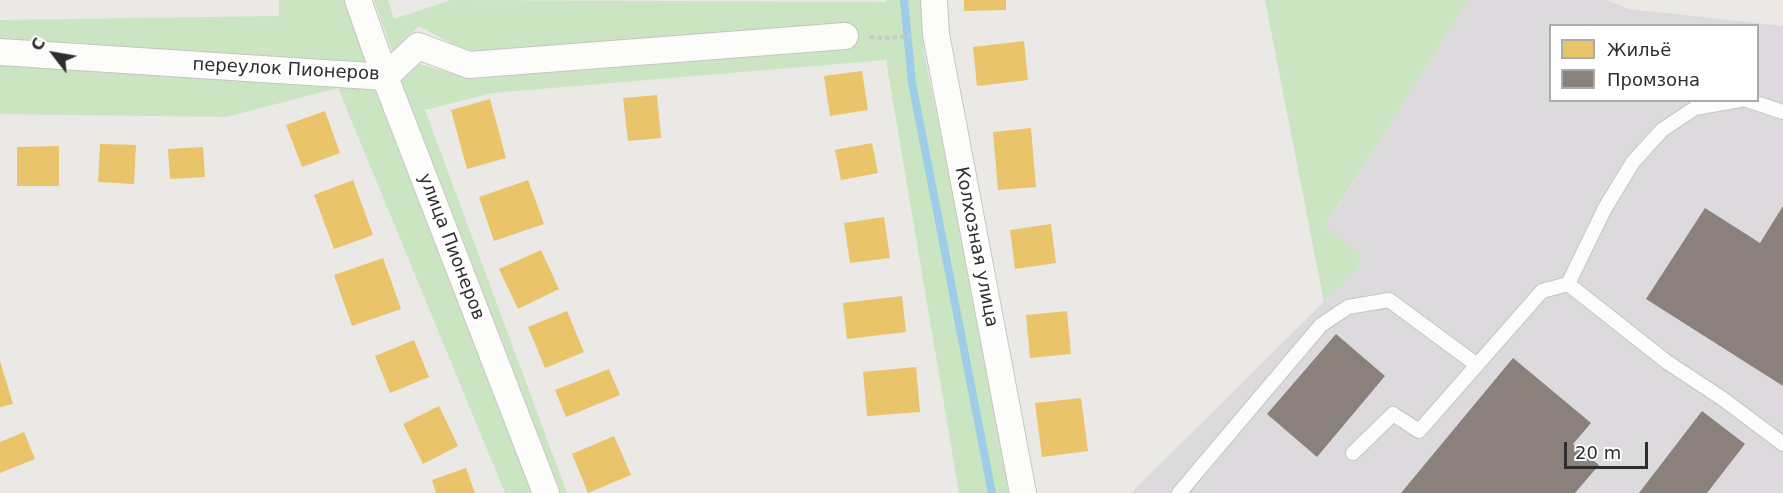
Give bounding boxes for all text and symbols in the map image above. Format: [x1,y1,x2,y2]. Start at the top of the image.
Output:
north arrow [24,24,84,84]
legend [1549,24,1759,102]
text: С [27,35,49,54]
text: Жильё [1607,39,1671,60]
street label: переулок Пионеров [192,54,380,86]
text: Промзона [1607,69,1700,90]
street label: Колхозная улица [950,165,1002,329]
street label: улица Пионеров [413,171,489,323]
scale bar [1567,430,1651,468]
text: 20 m [1575,442,1621,463]

